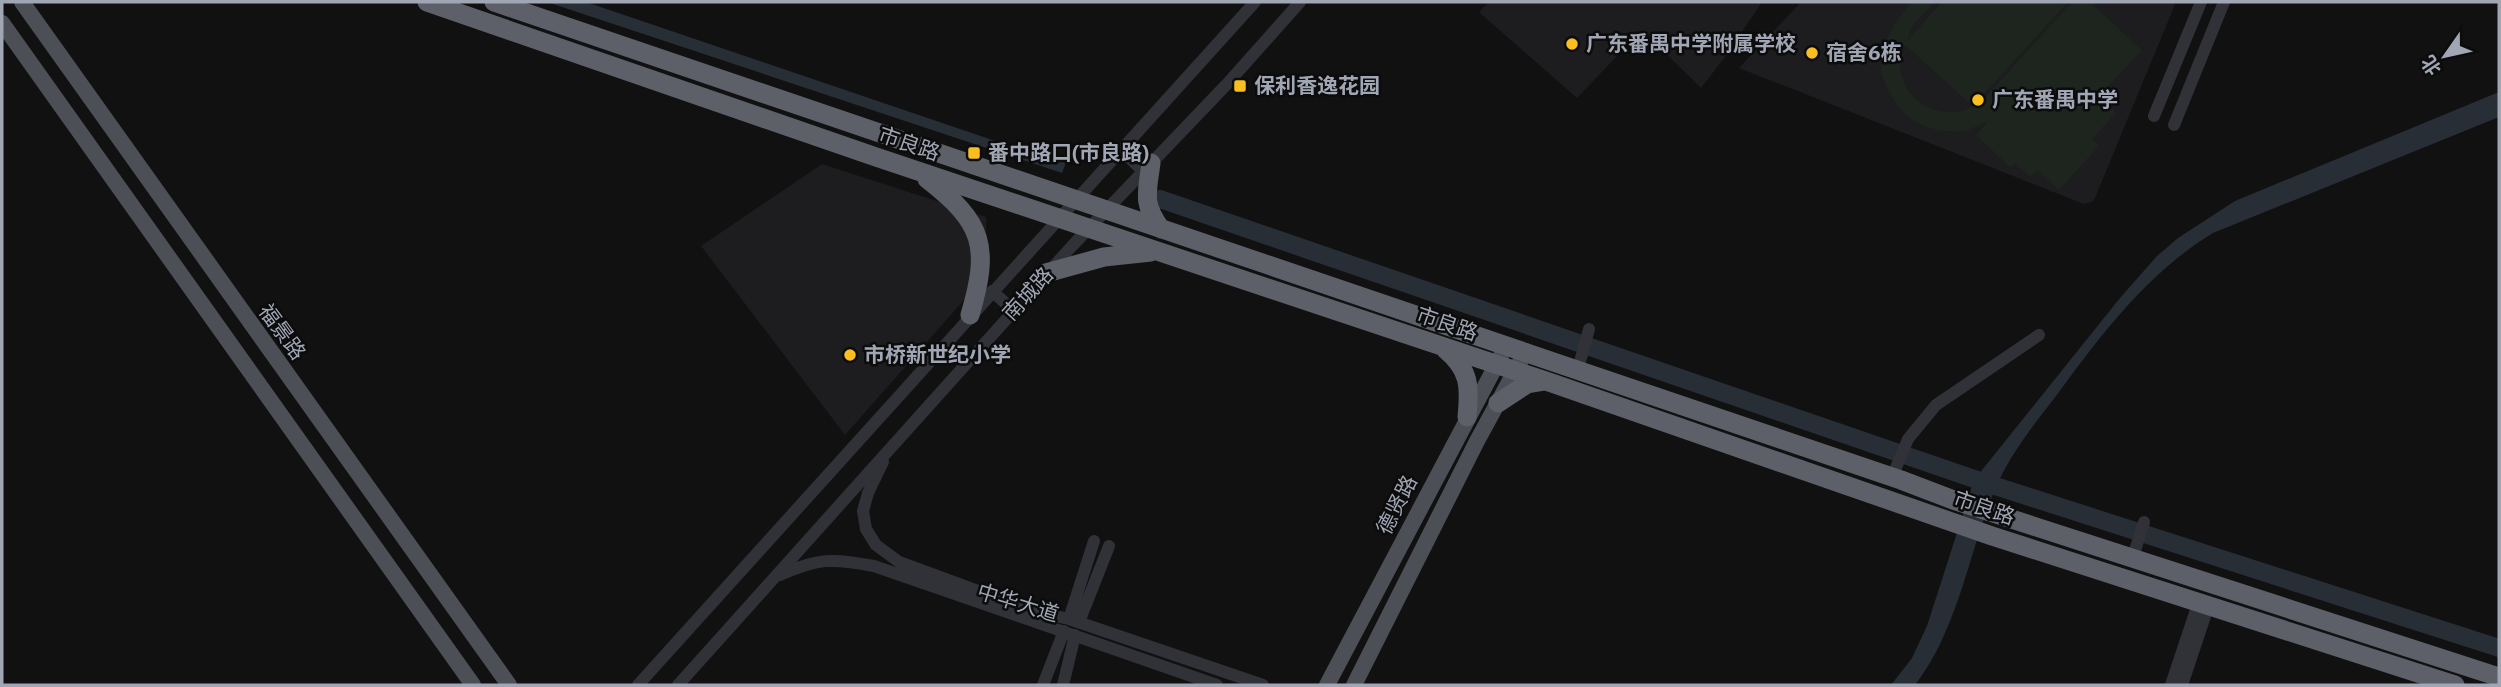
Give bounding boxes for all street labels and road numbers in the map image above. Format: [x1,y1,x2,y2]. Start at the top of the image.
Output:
street label: 市良路 [875,120,944,167]
street label: 南城路 [996,261,1059,326]
street label: 福景路 [253,298,313,365]
street label: 市良路 [1413,300,1482,347]
street label: 德贤路 [1369,470,1423,539]
street label: 市良路 [1950,484,2019,531]
street label: 中华大道 [974,576,1063,628]

